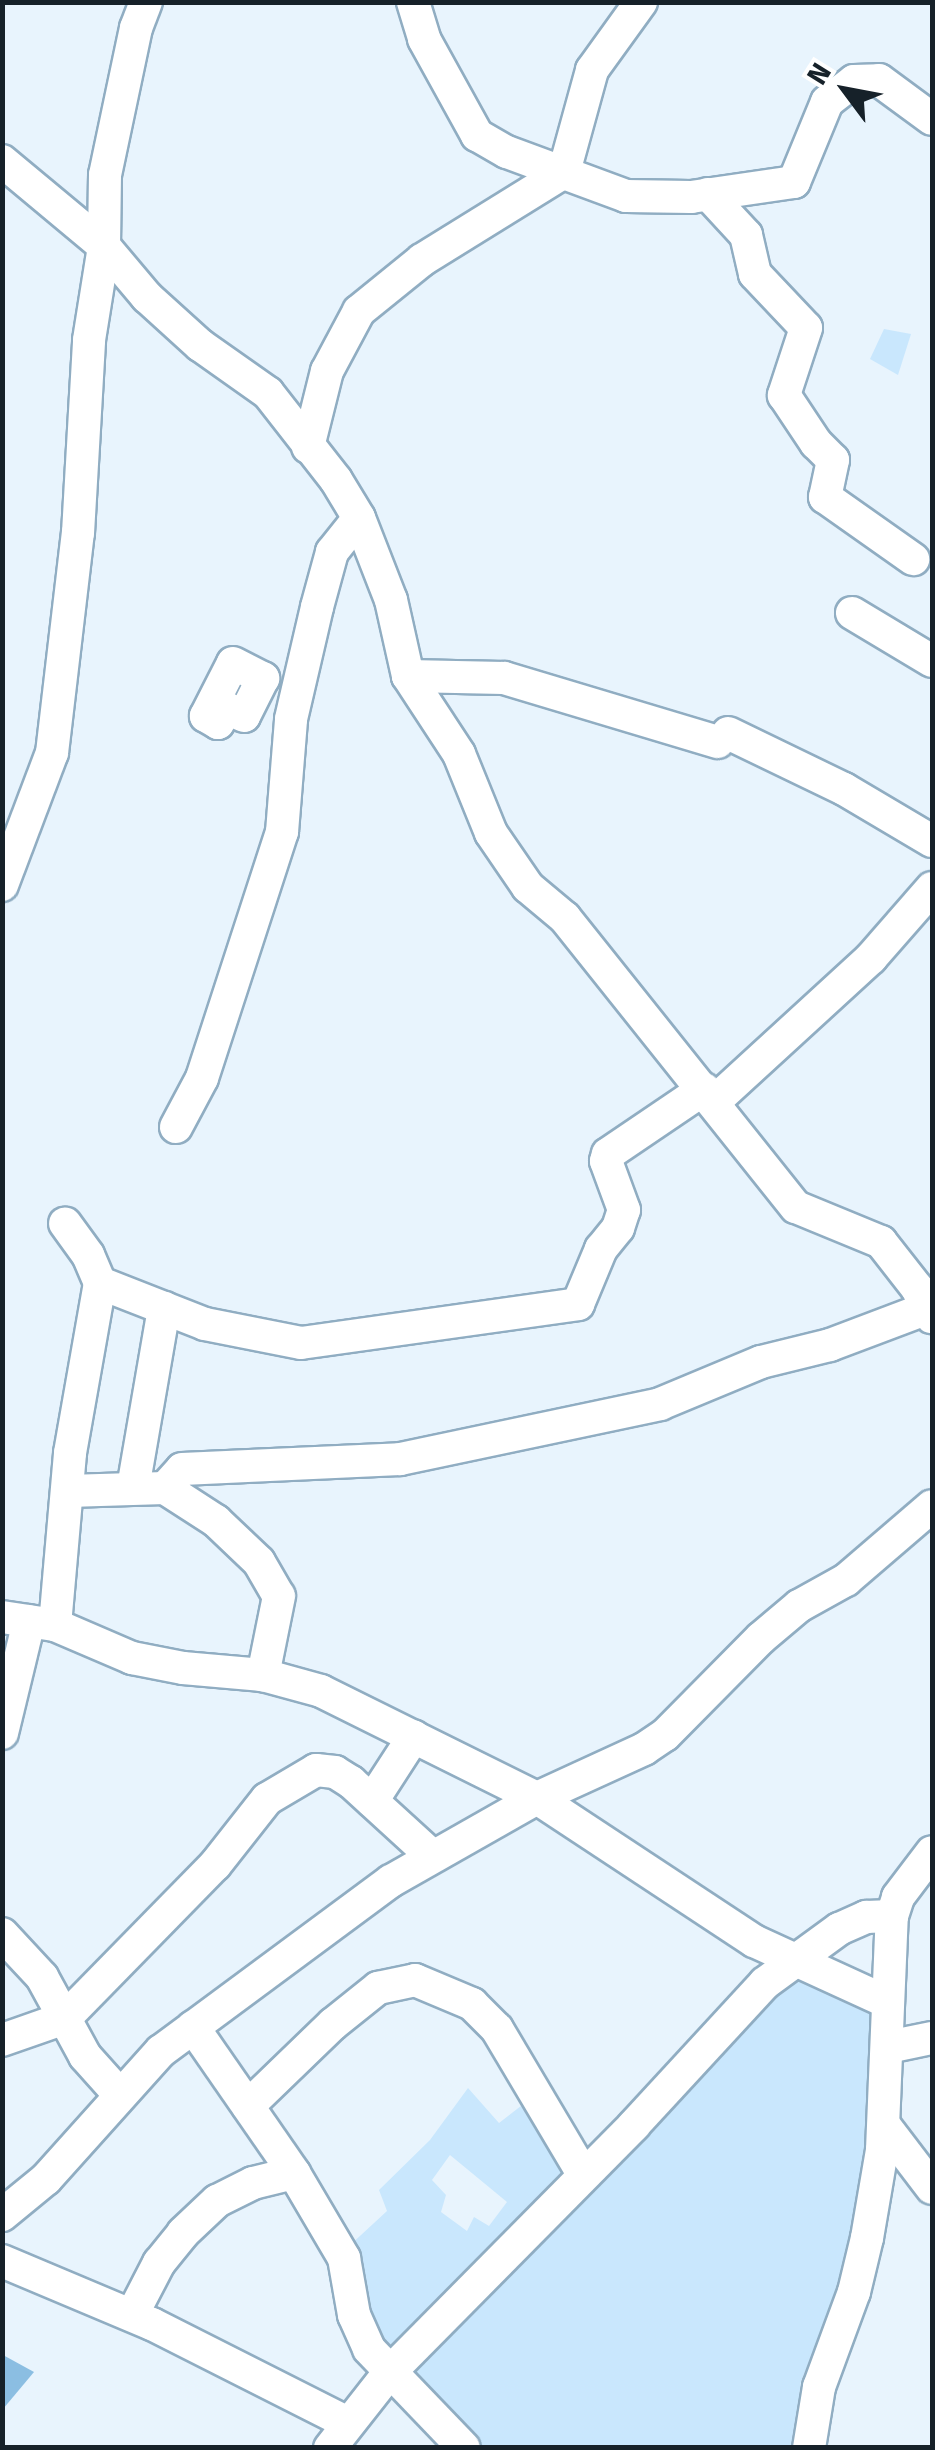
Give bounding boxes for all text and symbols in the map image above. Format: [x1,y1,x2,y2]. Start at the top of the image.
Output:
north arrow [795,40,895,140]
text: N [800,57,838,90]

